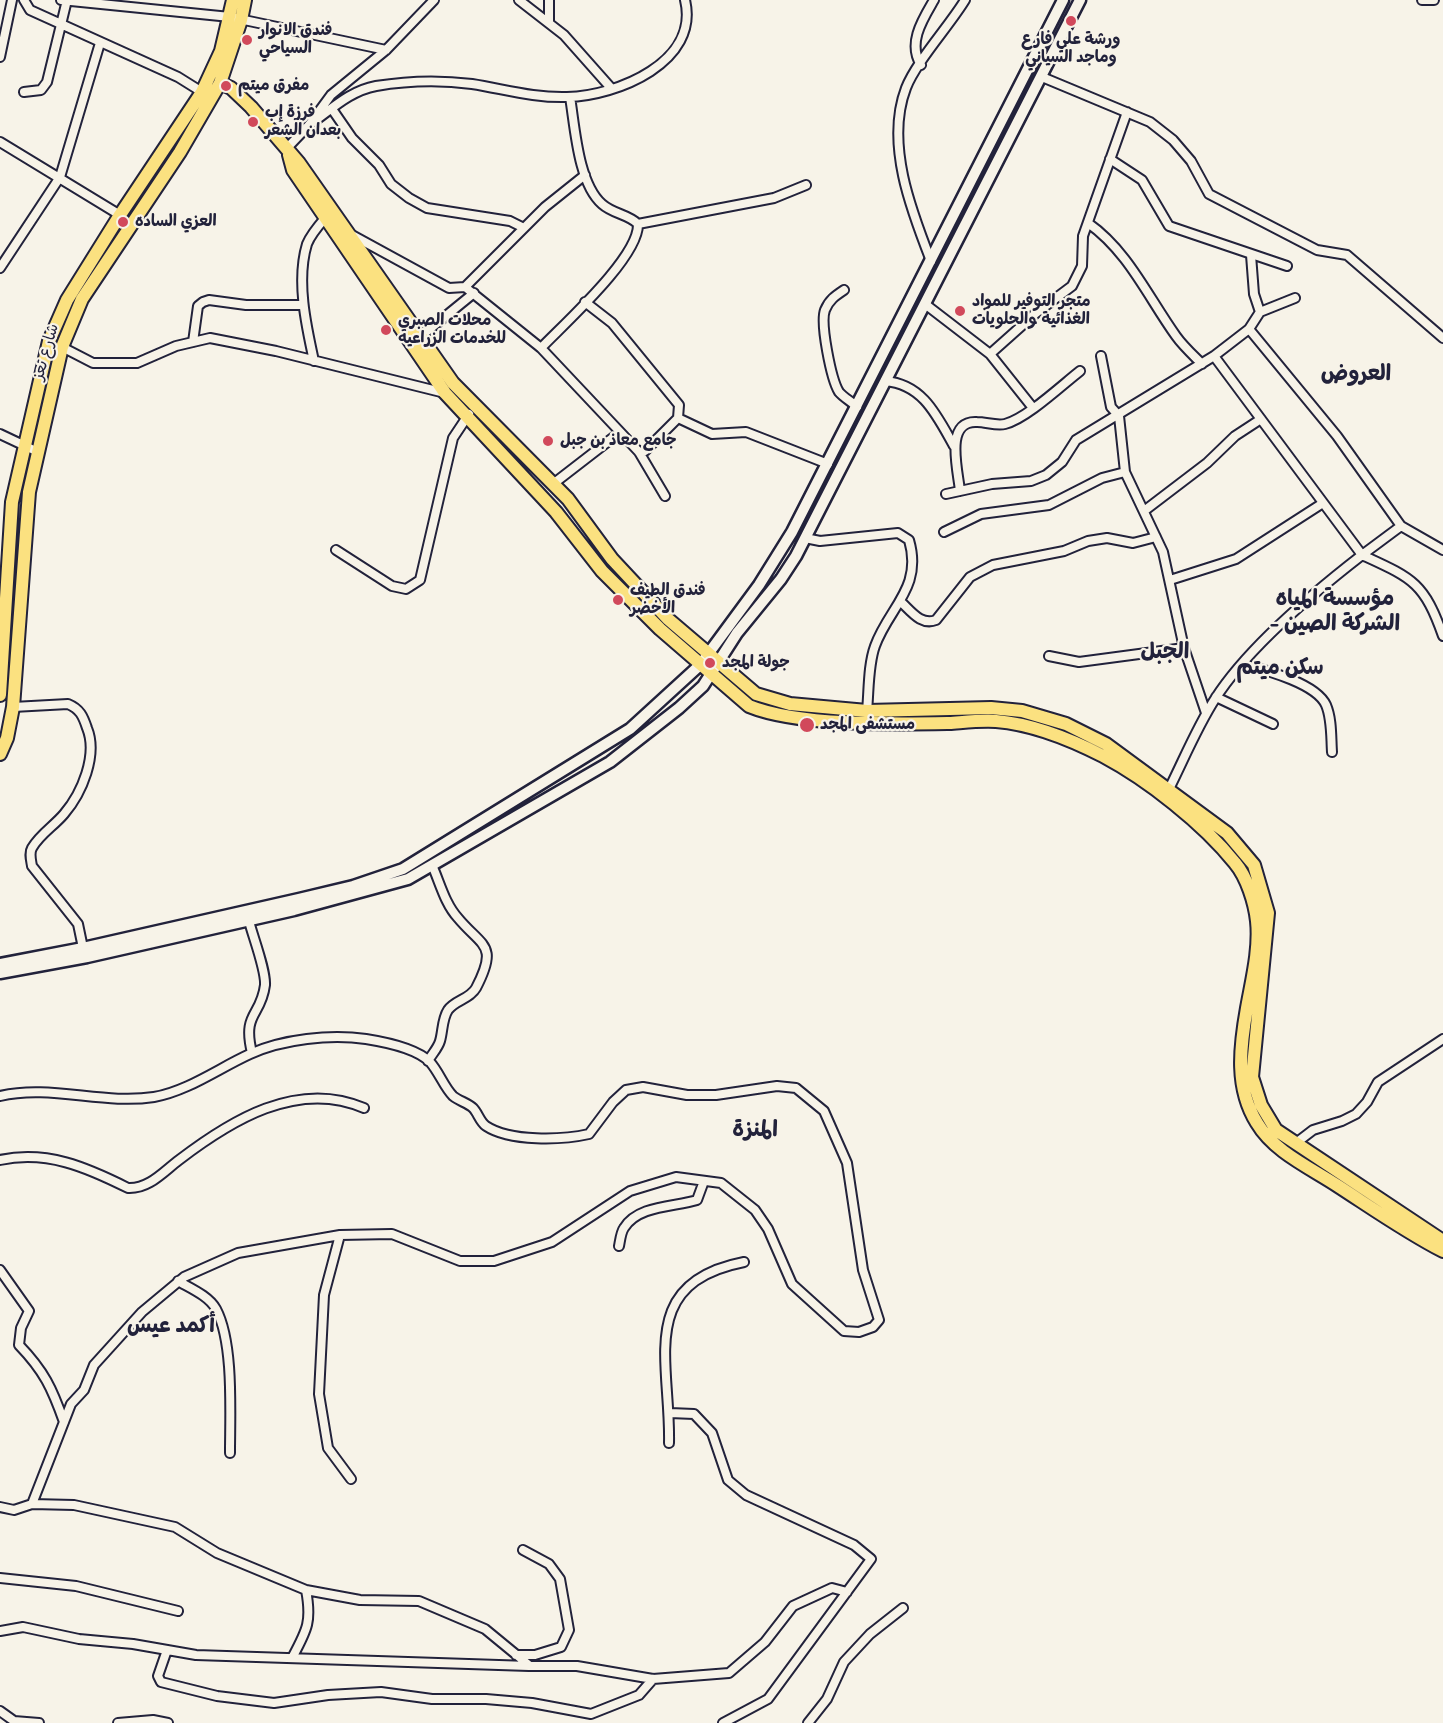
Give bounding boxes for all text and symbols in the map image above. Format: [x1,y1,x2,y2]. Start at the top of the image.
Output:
marker: ورشة علي فارع وماجد السياني [1064,14,1078,28]
place label: فندق الانوار السياحي [259,21,332,59]
place label: ورشة علي فارع وماجد السياني [1022,30,1120,68]
marker: فندق الانوار السياحي [240,33,254,47]
place label: مفرق ميتم [238,76,309,96]
marker: مفرق ميتم [219,79,233,93]
place label: فرزة إب بعدان الشعر [265,103,341,141]
marker: فرزة إب بعدان الشعر [246,115,260,129]
place label: العزي الساده [135,212,217,232]
marker: العزي الساده [116,215,130,229]
place label: متجر التوفير للمواد الغذائية والحلويات [972,292,1091,330]
marker: متجر التوفير للمواد الغذائية والحلويات [953,304,967,318]
place label: محلات الصبري للخدمات الزراعيه [398,311,506,349]
street label: شارع تعز [29,321,63,383]
marker: محلات الصبري للخدمات الزراعيه [379,323,393,337]
district label: العروض [1321,361,1391,387]
place label: جامع معاذ بن جبل [560,431,677,451]
marker: جامع معاذ بن جبل [541,434,555,448]
place label: فندق الطيف الأخضر [630,581,706,619]
district label: مؤسسة المياه - الشركة الصين [1270,586,1400,638]
marker: فندق الطيف الأخضر [611,593,625,607]
district label: الجبل [1141,639,1189,665]
place label: جولة المجد [722,653,790,673]
district label: سكن ميتم [1236,655,1324,681]
marker: جولة المجد [703,656,717,670]
place label: مستشفى المجد [820,715,915,735]
marker: مستشفى المجد [798,716,816,734]
district label: المنزة [732,1117,778,1143]
district label: أكمد عيس [127,1313,215,1339]

